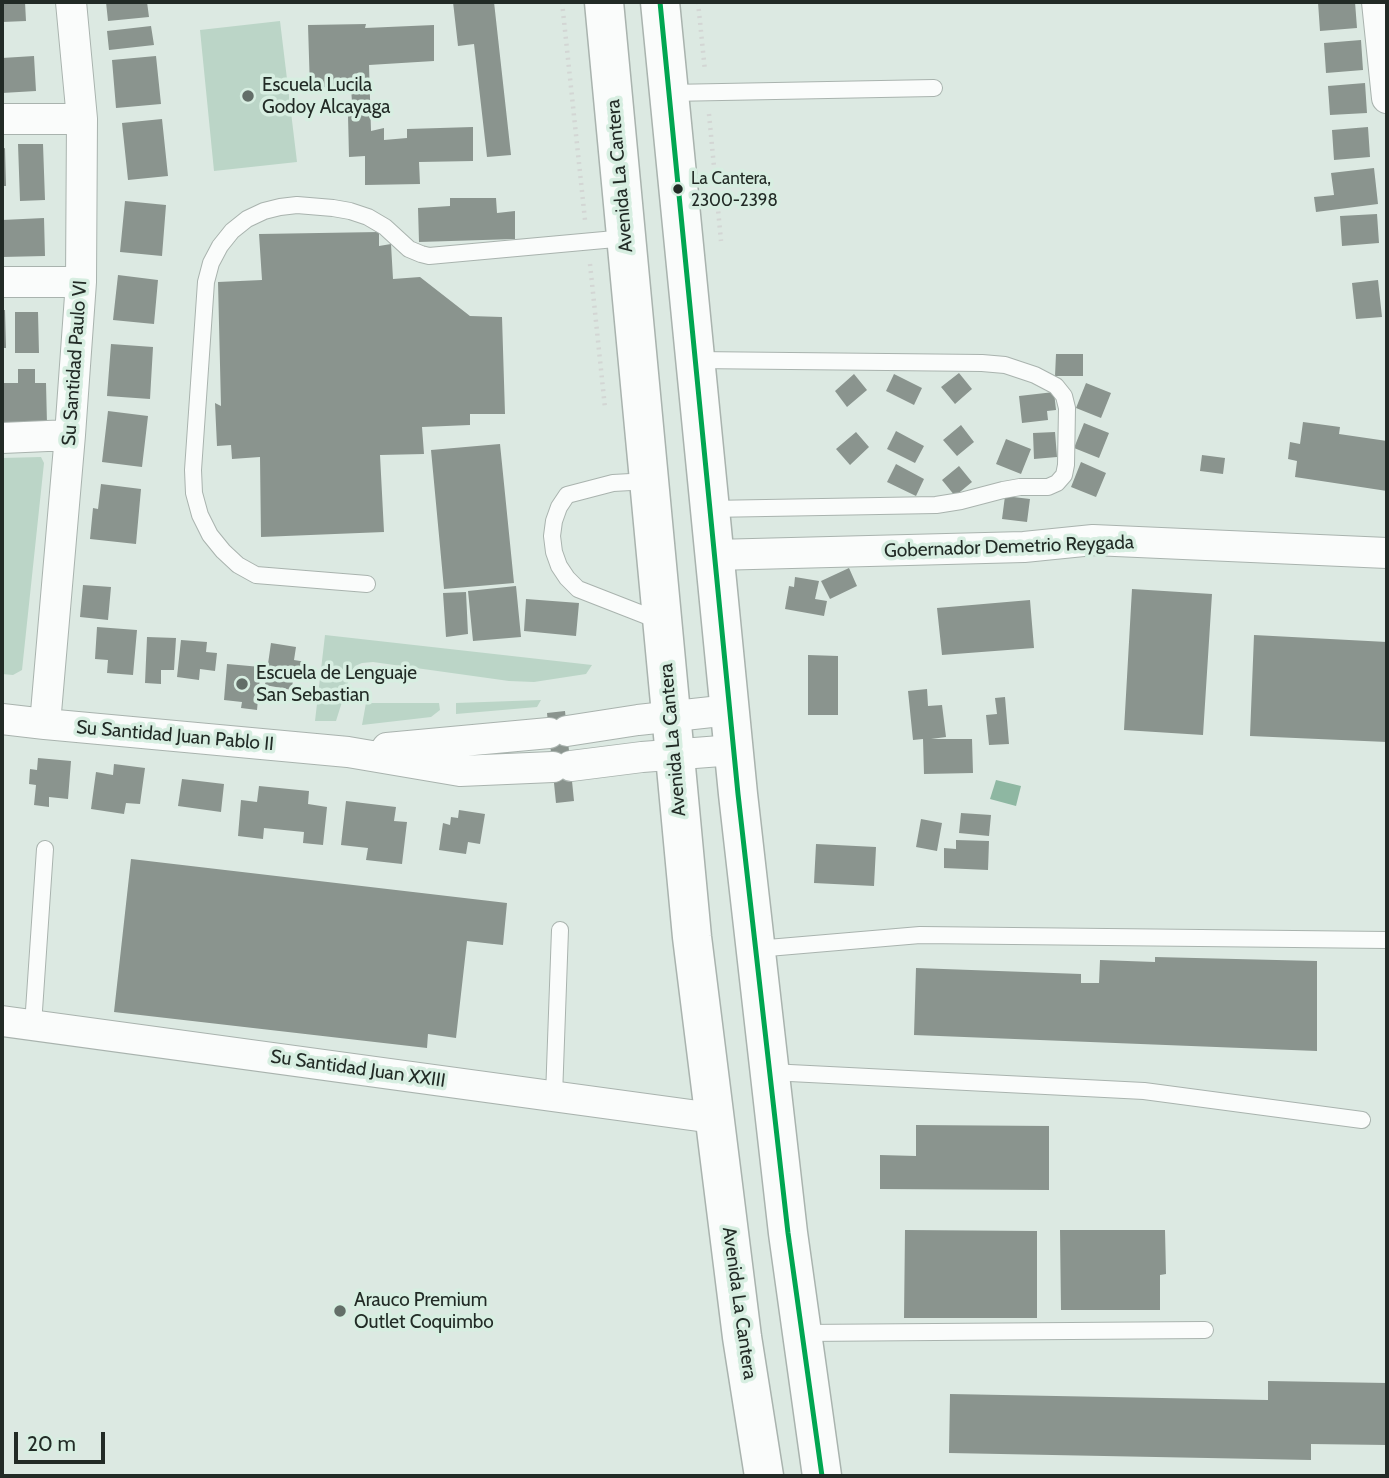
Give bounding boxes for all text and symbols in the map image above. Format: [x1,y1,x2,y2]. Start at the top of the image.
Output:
place label: Escuela Lucila Godoy Alcayaga [262,74,390,118]
marker: Escuela Lucila Godoy Alcayaga [240,88,256,104]
street label: Avenida La Cantera [602,98,638,254]
place label: La Cantera, 2300-2398 [691,169,778,209]
marker: La Cantera, 2300-2398 [671,182,685,196]
street label: Su Santidad Paulo VI [58,279,92,447]
street label: Gobernador Demetrio Reygada [884,531,1134,563]
place label: Escuela de Lenguaje San Sebastian [256,662,417,706]
street label: Avenida La Cantera [655,662,691,818]
marker: Escuela de Lenguaje San Sebastian [234,676,250,692]
street label: Su Santidad Juan Pablo II [75,716,275,756]
street label: Su Santidad Juan XXIII [269,1045,447,1093]
street label: Avenida La Cantera [717,1225,761,1381]
place label: Arauco Premium Outlet Coquimbo [354,1289,494,1333]
marker: Arauco Premium Outlet Coquimbo [332,1303,348,1319]
scale bar [18,1418,108,1462]
text: 20 m [27,1431,76,1456]

